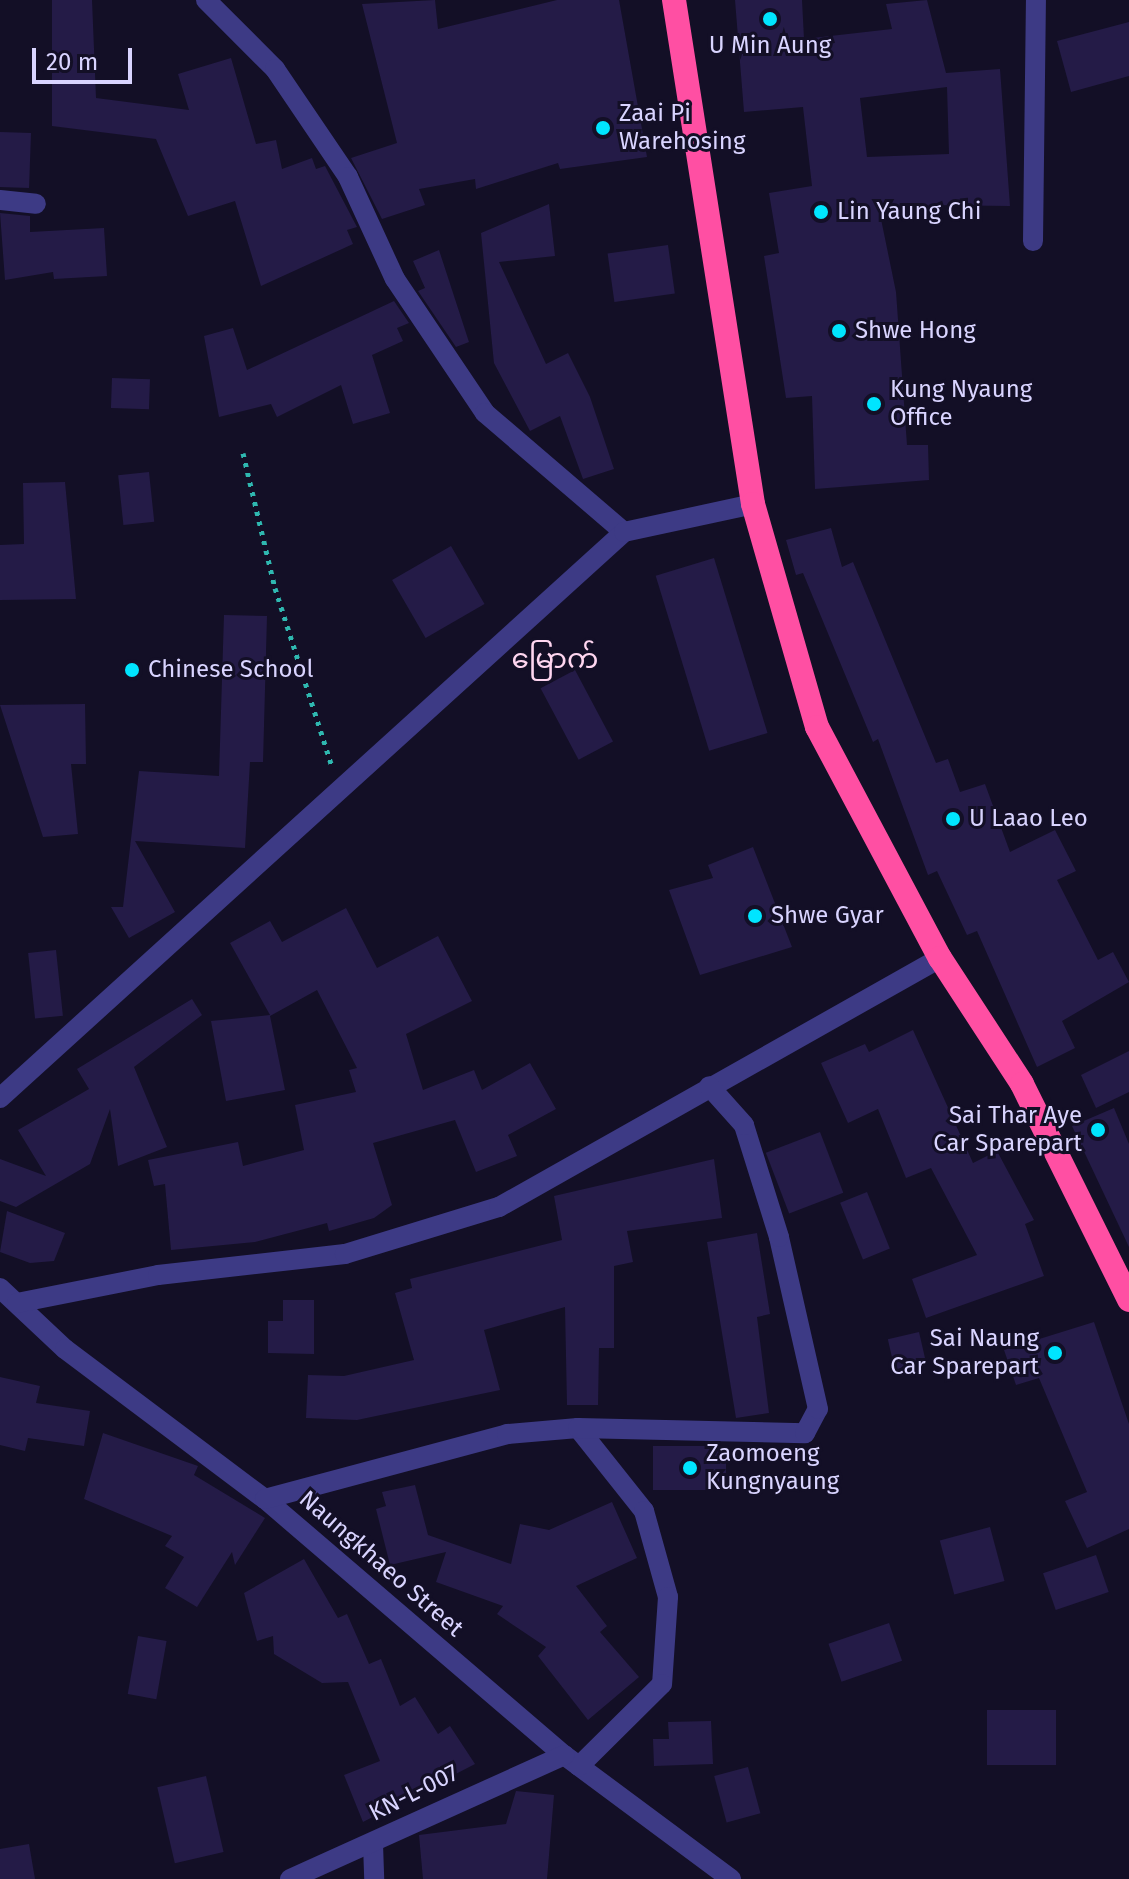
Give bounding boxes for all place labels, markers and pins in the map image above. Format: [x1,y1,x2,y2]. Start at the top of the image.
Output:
marker: U Min Aung [761,10,779,28]
place label: U Min Aung [709,32,831,60]
place label: Zaai Pi Warehosing [619,100,745,156]
marker: Zaai Pi Warehosing [594,119,612,137]
place label: Lin Yaung Chi [837,198,981,226]
marker: Lin Yaung Chi [812,203,830,221]
place label: Shwe Hong [855,317,976,345]
marker: Shwe Hong [830,322,848,340]
place label: Kung Nyaung Office [890,376,1032,432]
marker: Kung Nyaung Office [865,395,883,413]
place label: Chinese School [148,656,314,684]
marker: Chinese School [123,661,141,679]
place label: U Laao Leo [969,805,1088,833]
marker: U Laao Leo [944,810,962,828]
place label: Shwe Gyar [771,902,884,930]
marker: Shwe Gyar [746,907,764,925]
place label: Sai Thar Aye Car Sparepart [933,1102,1082,1158]
marker: Sai Thar Aye Car Sparepart [1089,1121,1107,1139]
place label: Sai Naung Car Sparepart [890,1325,1039,1381]
marker: Sai Naung Car Sparepart [1046,1344,1064,1362]
place label: Zaomoeng Kungnyaung [706,1440,839,1496]
marker: Zaomoeng Kungnyaung [681,1459,699,1477]

